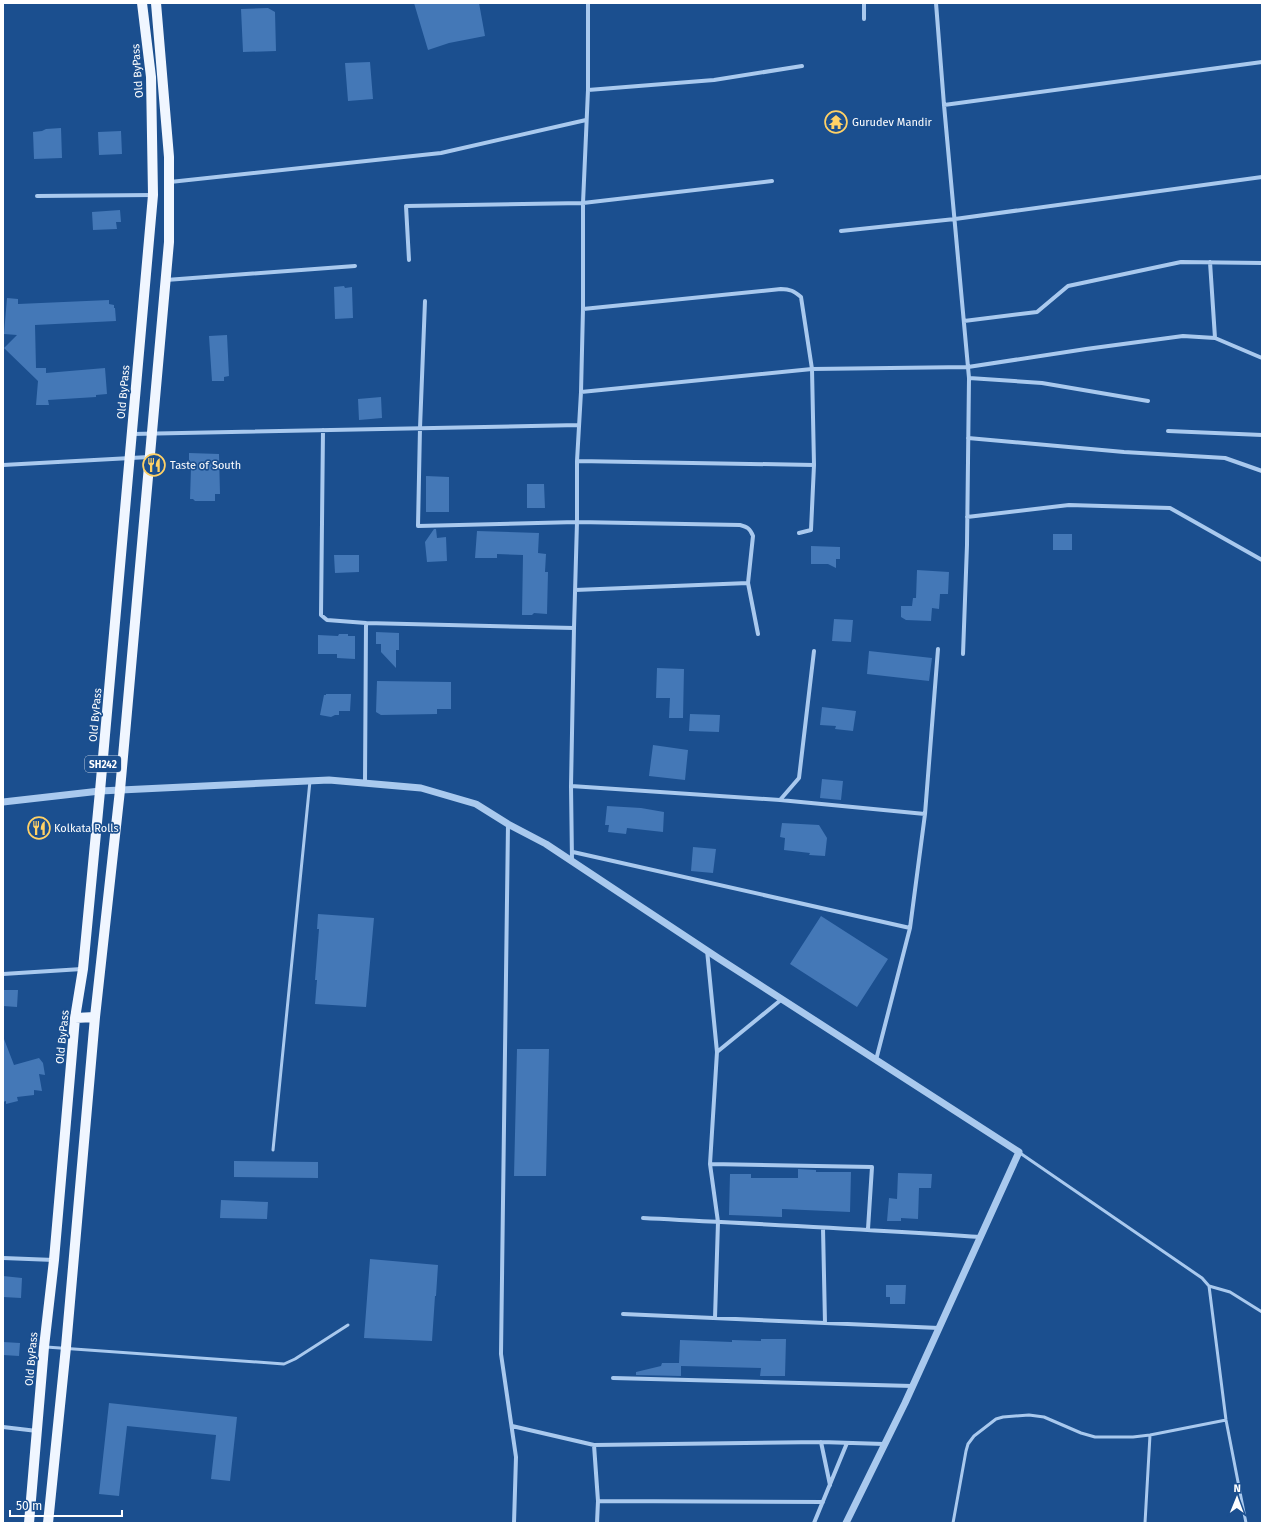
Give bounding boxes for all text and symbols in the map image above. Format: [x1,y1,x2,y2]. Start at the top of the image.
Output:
street label: Old ByPass [129,43,146,98]
temple icon: Gurudev Mandir [823,109,849,135]
place label: Gurudev Mandir [852,116,933,129]
street label: Old ByPass [115,364,132,420]
restaurant icon: Taste of South [141,452,167,478]
place label: Taste of South [170,459,241,472]
street label: Old ByPass [87,687,104,743]
road number: SH242 [85,756,121,772]
restaurant icon: Kolkata Rolls [26,815,52,841]
place label: Kolkata Rolls [54,822,119,835]
street label: Old ByPass [53,1009,72,1065]
street label: Old ByPass [23,1331,40,1387]
north arrow [1217,1478,1257,1518]
text: N [1233,1482,1241,1495]
scale bar [10,1492,122,1518]
text: 50 m [16,1499,42,1513]

